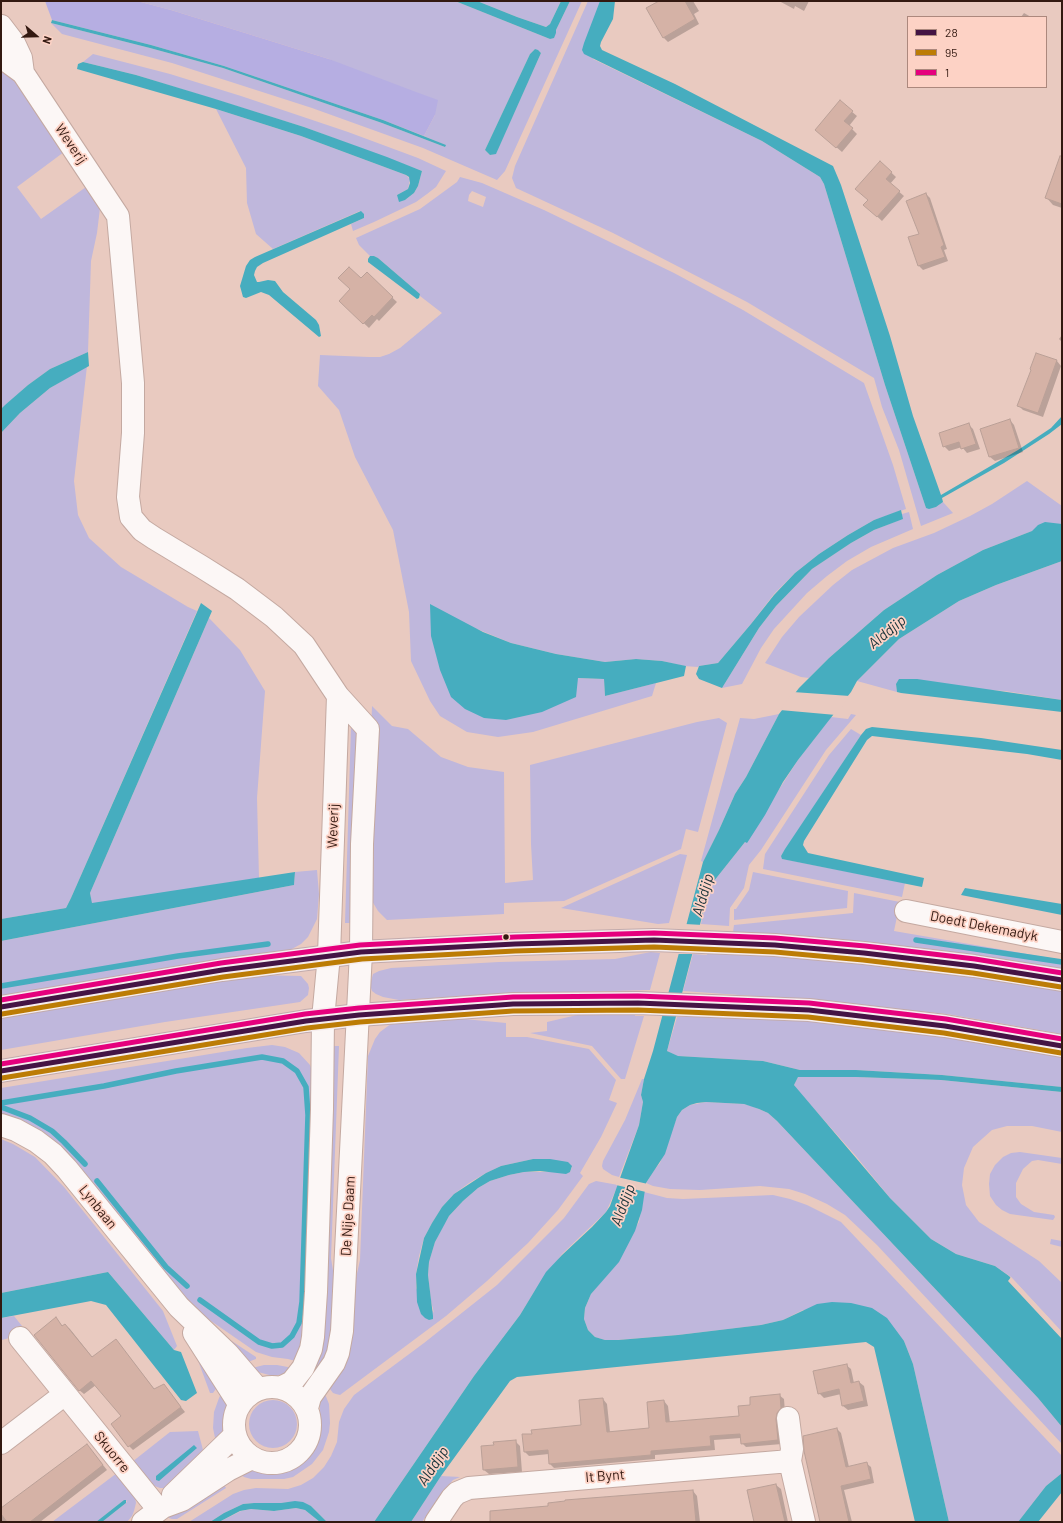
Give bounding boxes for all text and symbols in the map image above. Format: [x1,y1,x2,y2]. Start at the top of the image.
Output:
north arrow [16,16,56,56]
legend [907,16,1047,88]
text: 28 [945,25,958,39]
text: N [40,35,55,46]
text: 95 [945,45,957,59]
text: 1 [945,65,949,79]
street label: Weverij [51,121,91,167]
water label: Alddjip [864,611,910,653]
street label: Weverij [324,803,342,849]
water label: Alddjip [688,872,718,918]
street label: Doedt Dekemadyk [929,907,1039,945]
unlabelled marker [501,932,511,942]
street label: De Nije Daam [338,1176,358,1256]
street label: Lynbaan [75,1182,121,1232]
water label: Alddjip [607,1182,639,1228]
street label: Skuorre [90,1428,134,1476]
water label: Alddjip [413,1443,453,1489]
street label: It Bynt [585,1466,625,1486]

